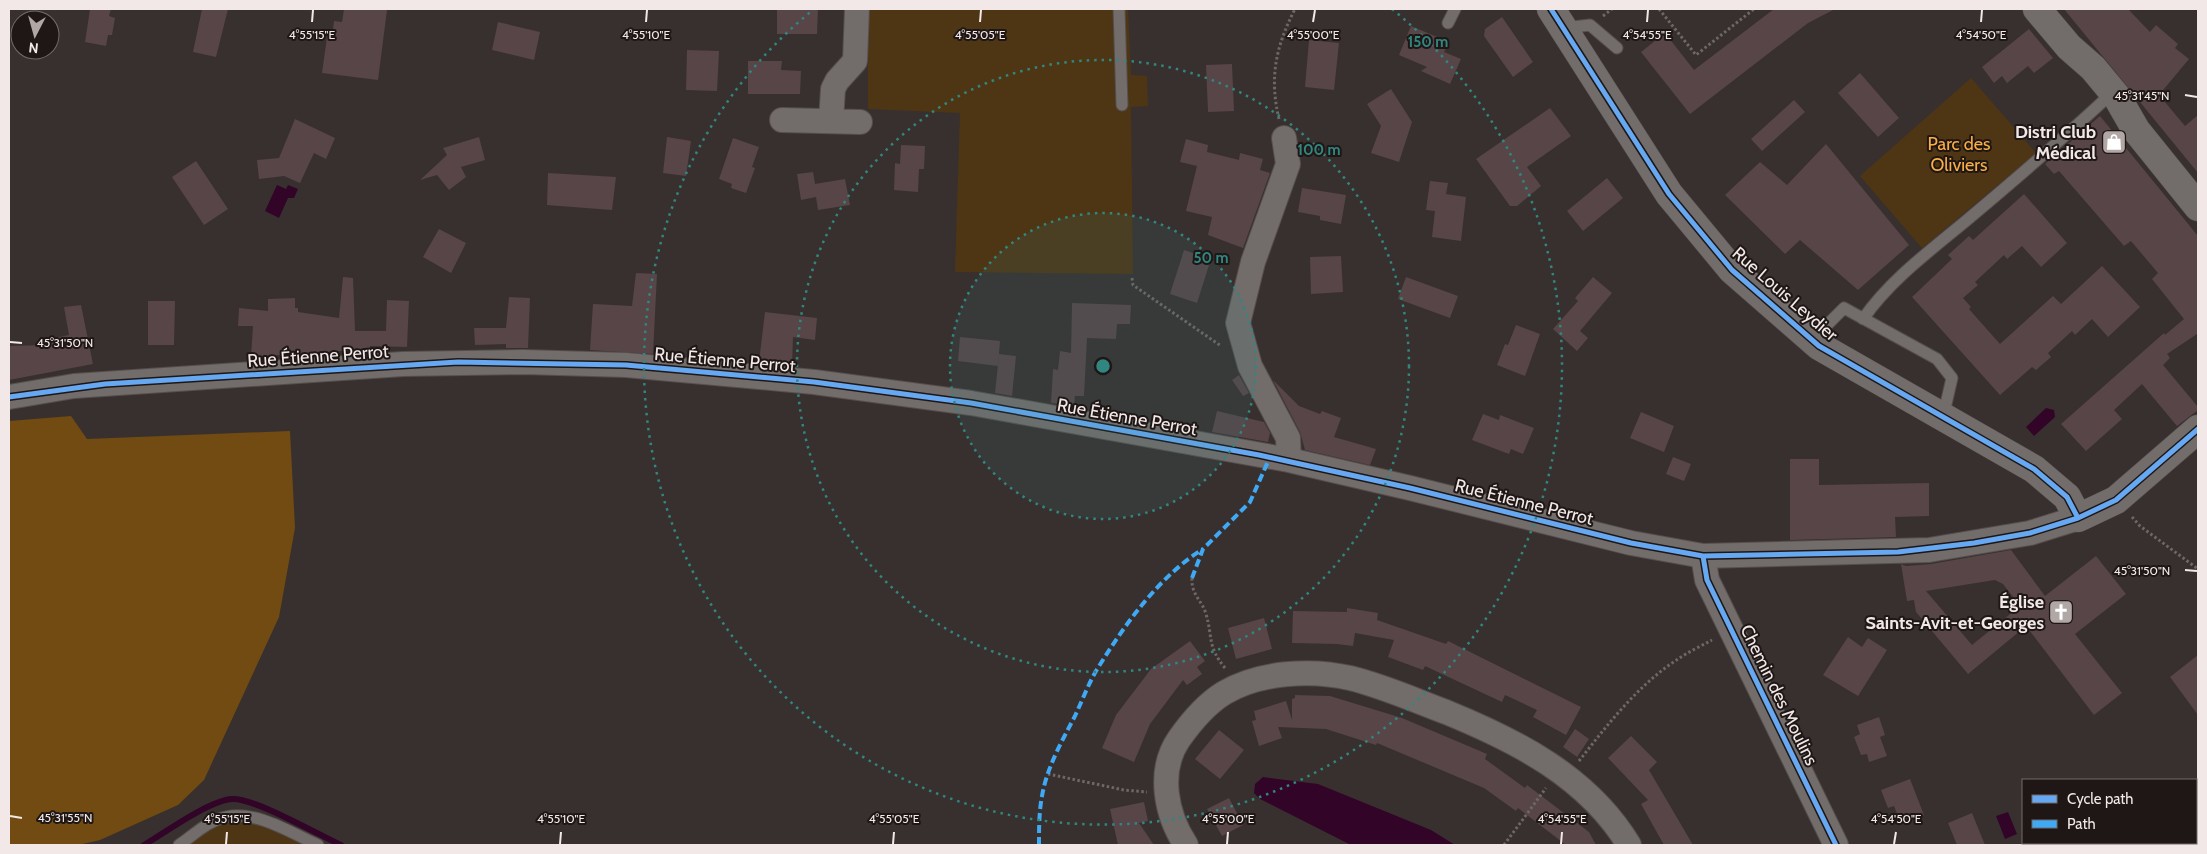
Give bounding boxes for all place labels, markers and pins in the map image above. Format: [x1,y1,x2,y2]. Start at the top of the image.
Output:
place label: Distri Club Médical [2015,121,2096,164]
shop icon: Distri Club Médical [2101,129,2127,155]
centre of rings [1094,357,1112,375]
place label: Église Saints-Avit-et-Georges [1865,591,2044,634]
church icon: Église Saints-Avit-et-Georges [2048,599,2074,625]

